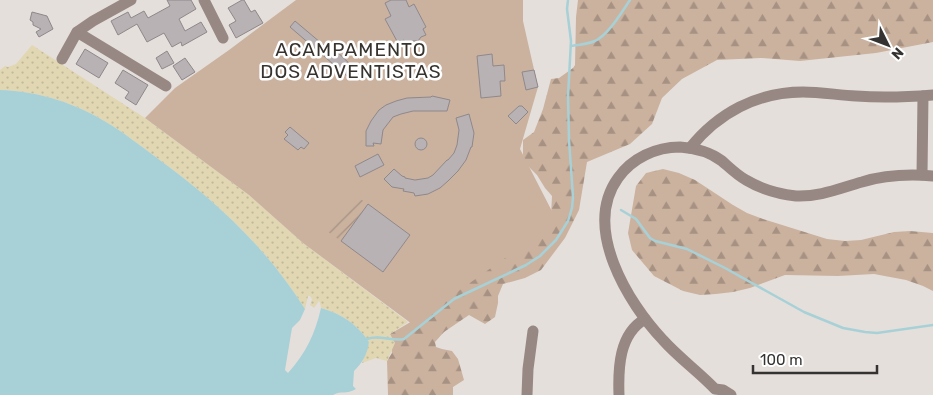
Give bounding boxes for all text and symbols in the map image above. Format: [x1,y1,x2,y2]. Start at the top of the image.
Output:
north arrow [863,20,913,70]
district label: ACAMPAMENTO DOS ADVENTISTAS [260,38,442,83]
text: N [888,44,907,63]
scale bar [753,342,877,374]
text: 100 m [760,351,802,369]

